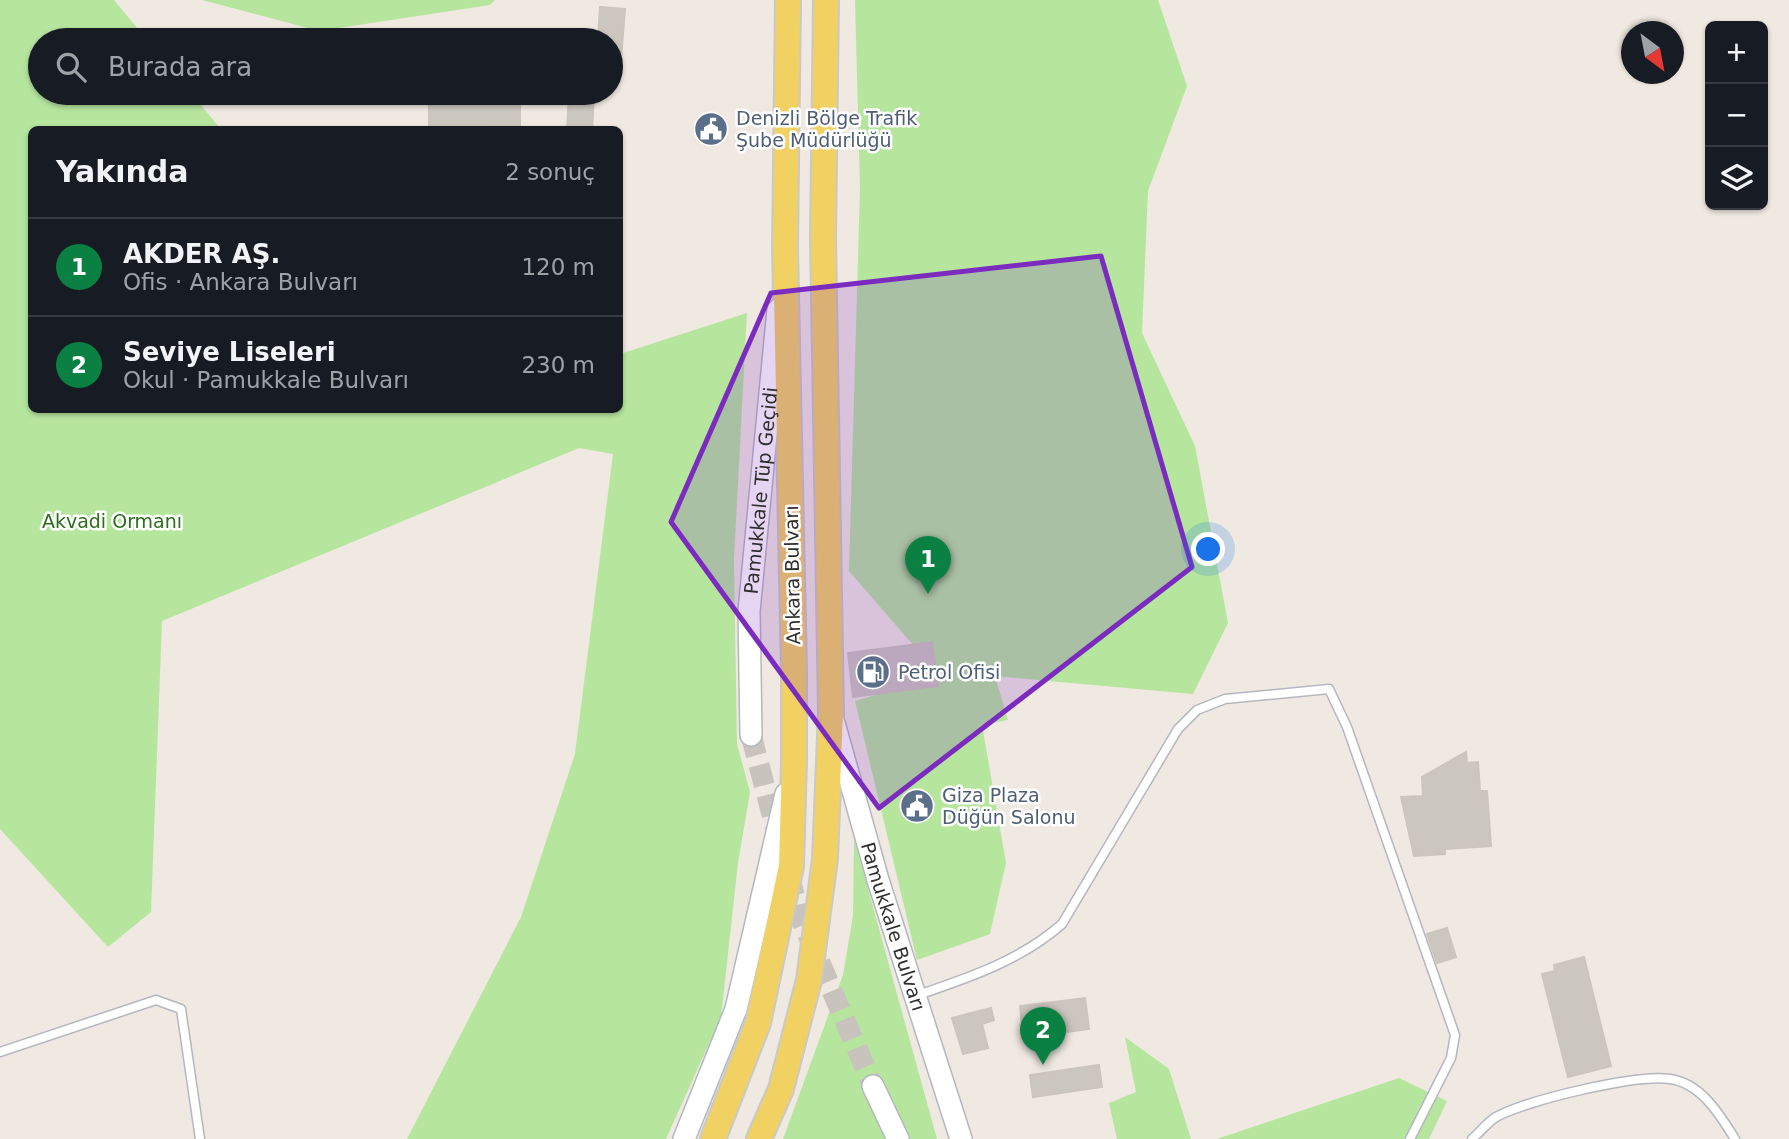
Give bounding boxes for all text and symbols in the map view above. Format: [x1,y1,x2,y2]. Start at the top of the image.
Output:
north arrow [1621,21,1684,84]
map controls [1705,21,1768,210]
button: + [1705,21,1768,84]
search box [28,28,623,105]
icon: search [52,48,90,86]
text: Burada ara [108,52,252,82]
button: − [1705,84,1768,147]
place label: Denizli Bölge Trafik Şube Müdürlüğü [736,107,917,151]
public building icon: Denizli Bölge Trafik Şube Müdürlüğü [692,110,730,148]
button: layers [1705,147,1768,210]
text: Yakında [56,154,189,189]
text: 2 sonuç [505,159,595,185]
text: AKDER AŞ. [123,239,280,269]
text: 1 [71,254,87,280]
text: 120 m [521,254,595,280]
text: Ofis · Ankara Bulvarı [123,269,358,295]
text: Seviye Liseleri [123,337,336,367]
text: 2 [71,352,87,378]
text: 230 m [521,352,595,378]
text: Okul · Pamukkale Bulvarı [123,367,409,393]
street label: Pamukkale Tüp Geçidi [740,386,782,595]
street label: Ankara Bulvarı [780,505,804,645]
park label: Akvadi Ormanı [42,510,182,532]
your location [1191,532,1225,566]
pin: 1 [905,536,951,594]
fuel station icon: Petrol Ofisi [854,653,892,691]
place label: Petrol Ofisi [898,661,1000,683]
place label: Giza Plaza Düğün Salonu [942,784,1076,828]
public building icon: Giza Plaza Düğün Salonu [898,787,936,825]
street label: Pamukkale Bulvarı [857,840,930,1014]
pin: 2 [1020,1007,1066,1065]

